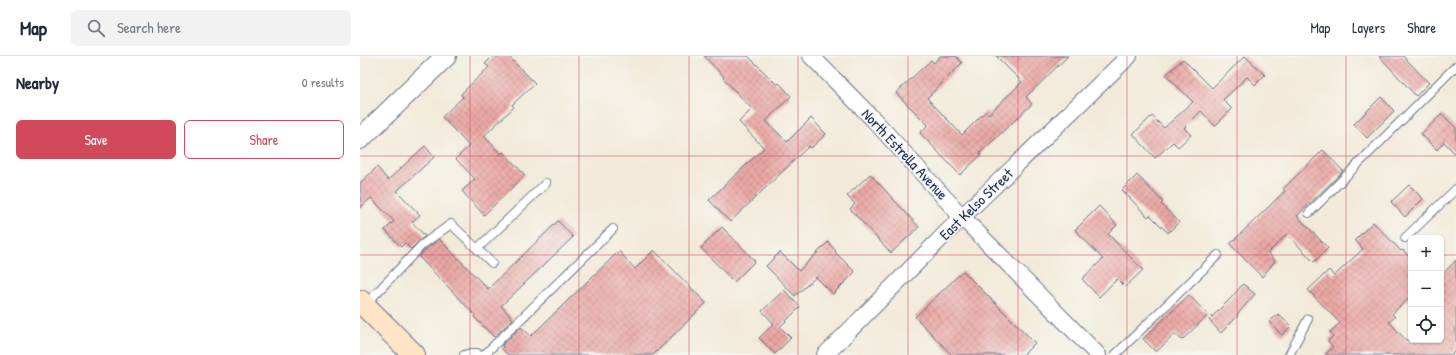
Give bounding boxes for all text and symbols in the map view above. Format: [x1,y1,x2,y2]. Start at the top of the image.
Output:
search box [71,10,351,46]
text: Map [20,15,47,41]
icon: search [85,17,107,39]
text: Search here [117,17,181,38]
text: Map [1310,18,1330,37]
text: Layers [1352,18,1385,37]
text: Share [1407,18,1436,37]
text: Nearby [16,71,59,94]
text: 0 results [302,73,344,91]
street label: North Estrella Avenue [857,104,953,204]
button: Save [16,120,176,159]
button: Share [184,120,344,159]
street label: East Kelso Street [935,163,1018,245]
map controls [1408,235,1444,343]
button: + [1408,235,1444,271]
button: − [1408,271,1444,307]
button: locate [1408,307,1444,343]

